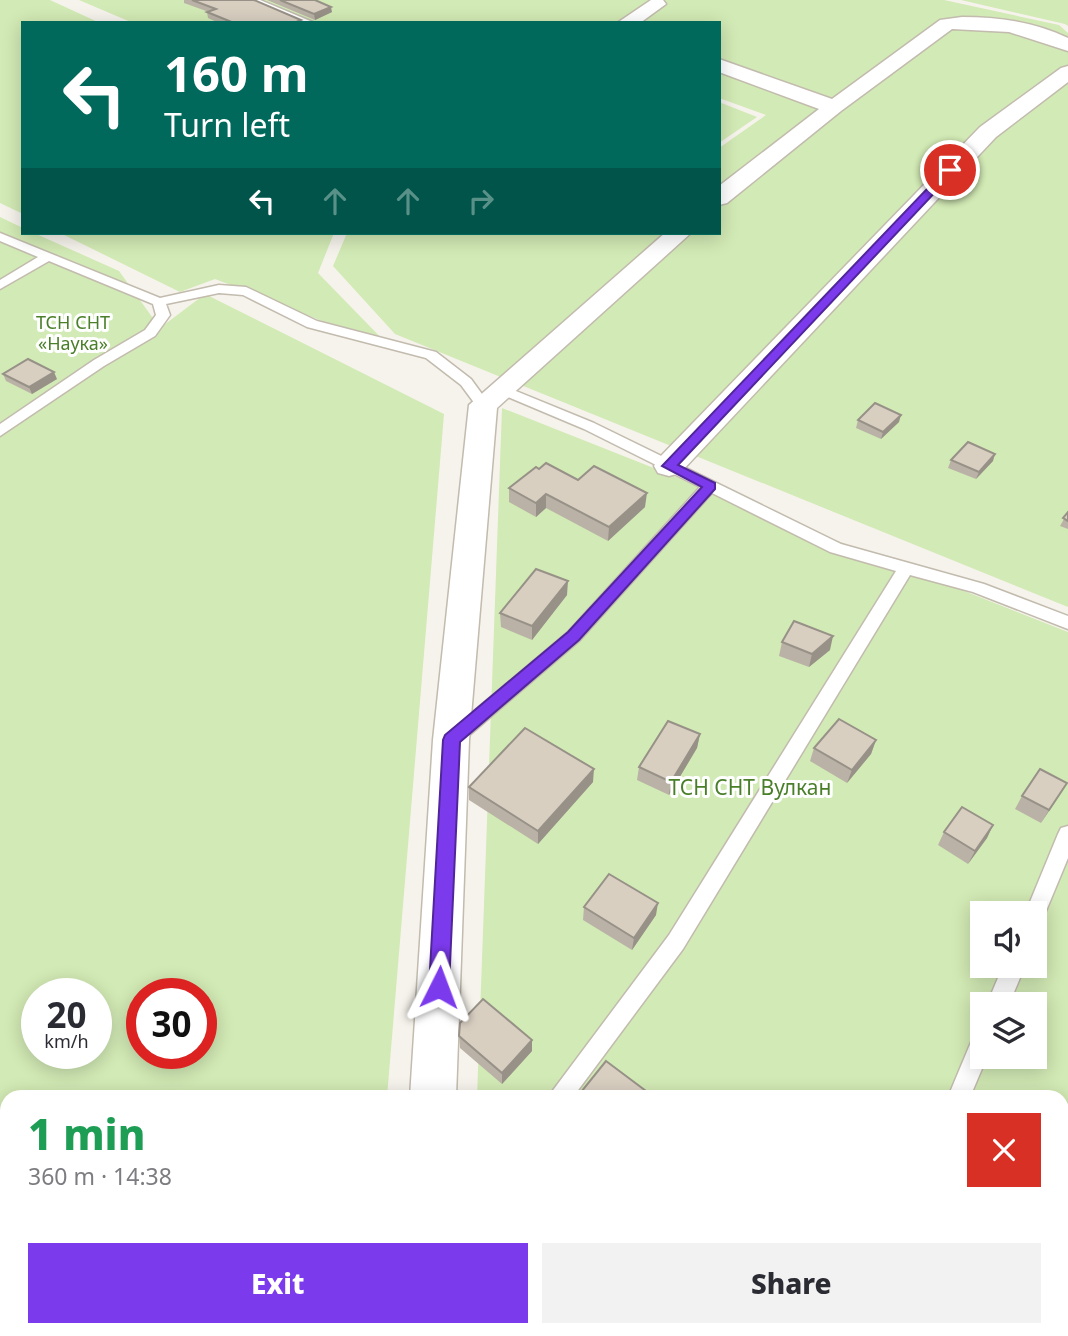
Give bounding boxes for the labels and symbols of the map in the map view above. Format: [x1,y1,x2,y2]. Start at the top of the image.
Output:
pin [920,140,980,200]
park label: ТСН СНТ «Наука» [36,310,110,355]
park label: ТСН СНТ Вулкан [669,773,831,801]
position arrow [402,950,476,1024]
speed limit sign: 30 [126,978,217,1069]

